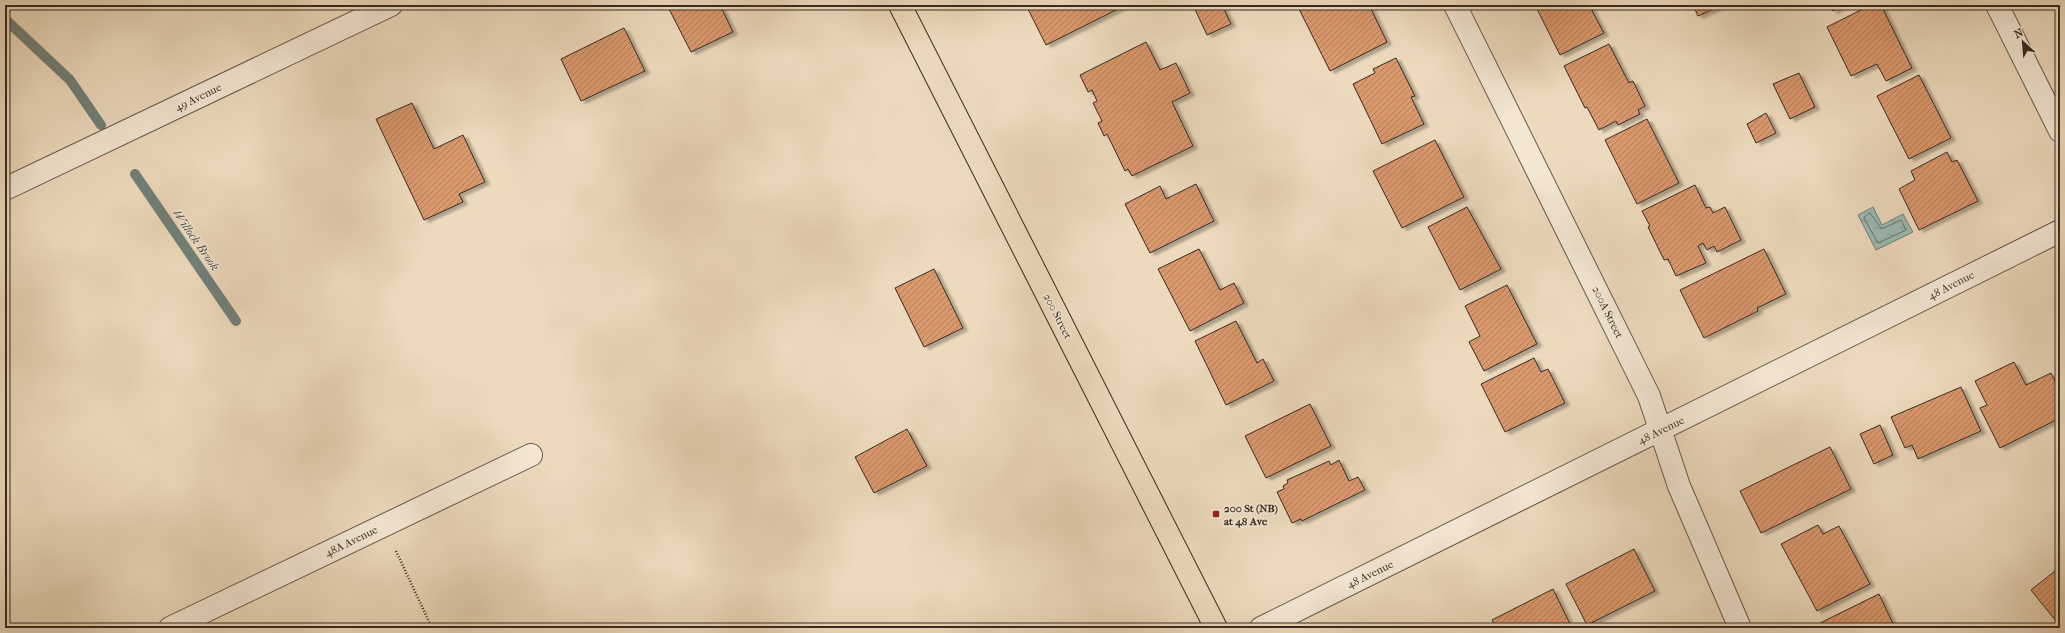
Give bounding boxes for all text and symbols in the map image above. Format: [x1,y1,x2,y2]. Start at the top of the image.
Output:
north arrow [2003,22,2043,62]
text: N [2012,26,2026,41]
street label: 49 Avenue [173,80,224,114]
water label: Willock Brook [170,207,222,273]
street label: 48 Avenue [1926,268,1977,303]
street label: 200A Street [1589,284,1626,340]
street label: 200 Street [1041,291,1075,341]
street label: 48 Avenue [1636,413,1687,447]
place label: 200 St (NB) at 48 Ave [1224,502,1278,528]
marker: 200 St (NB) at 48 Ave [1211,509,1221,519]
street label: 48A Avenue [323,523,380,560]
street label: 48 Avenue [1345,557,1396,591]

